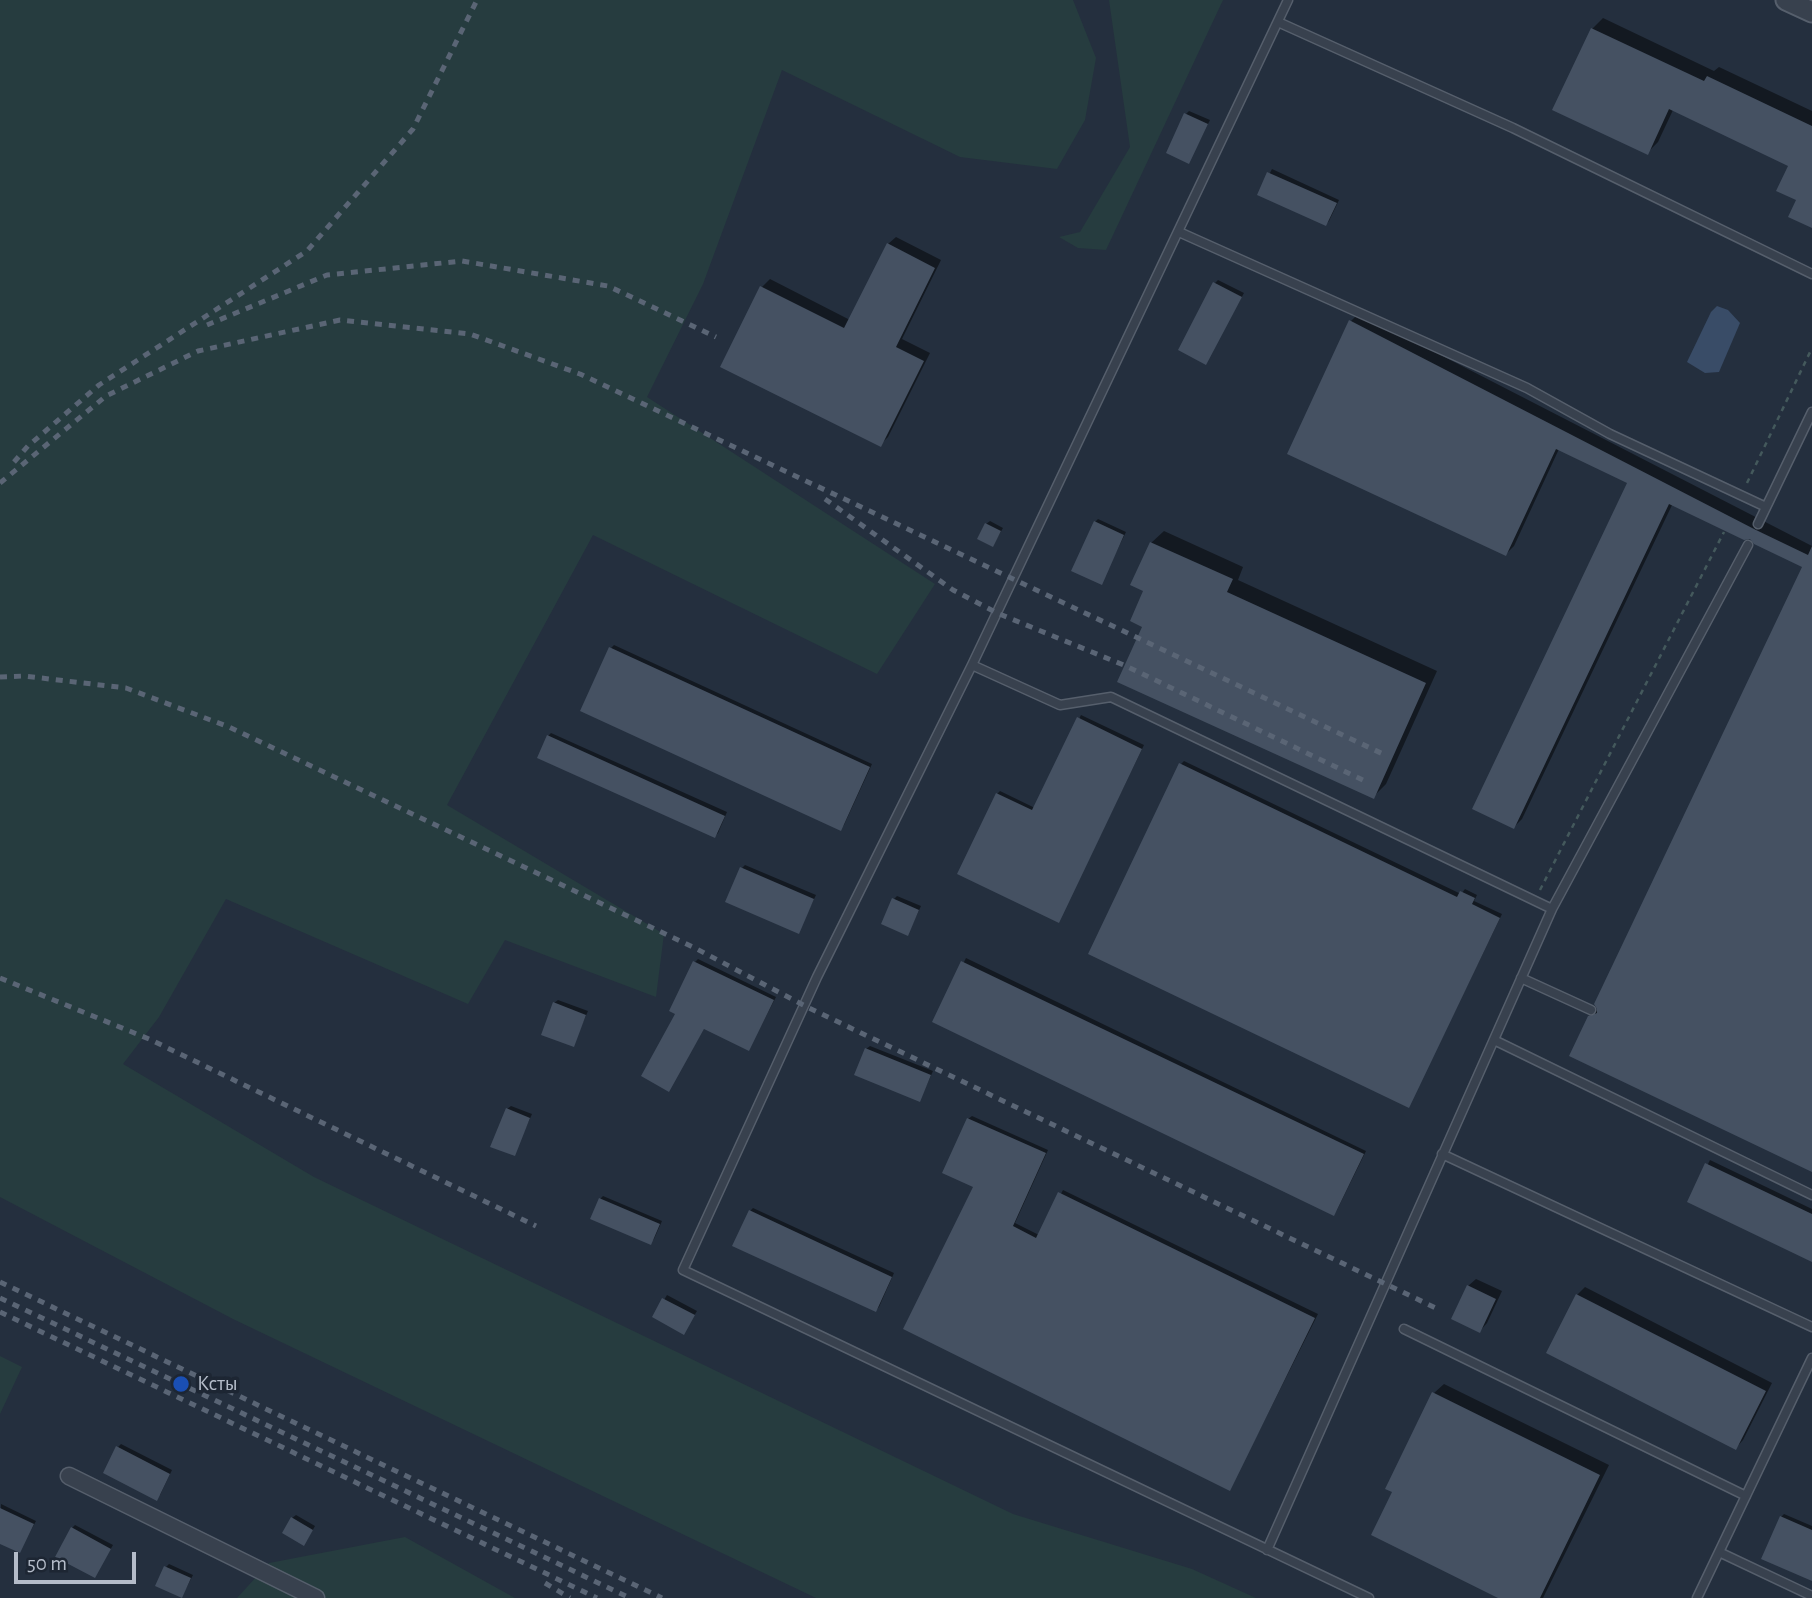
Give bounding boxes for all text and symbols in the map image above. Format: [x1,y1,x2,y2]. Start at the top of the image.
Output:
place label: Ксты [197,1371,238,1397]
marker: Ксты [171,1374,191,1394]
scale bar [18,1538,140,1582]
text: 50 m [27,1553,67,1574]

